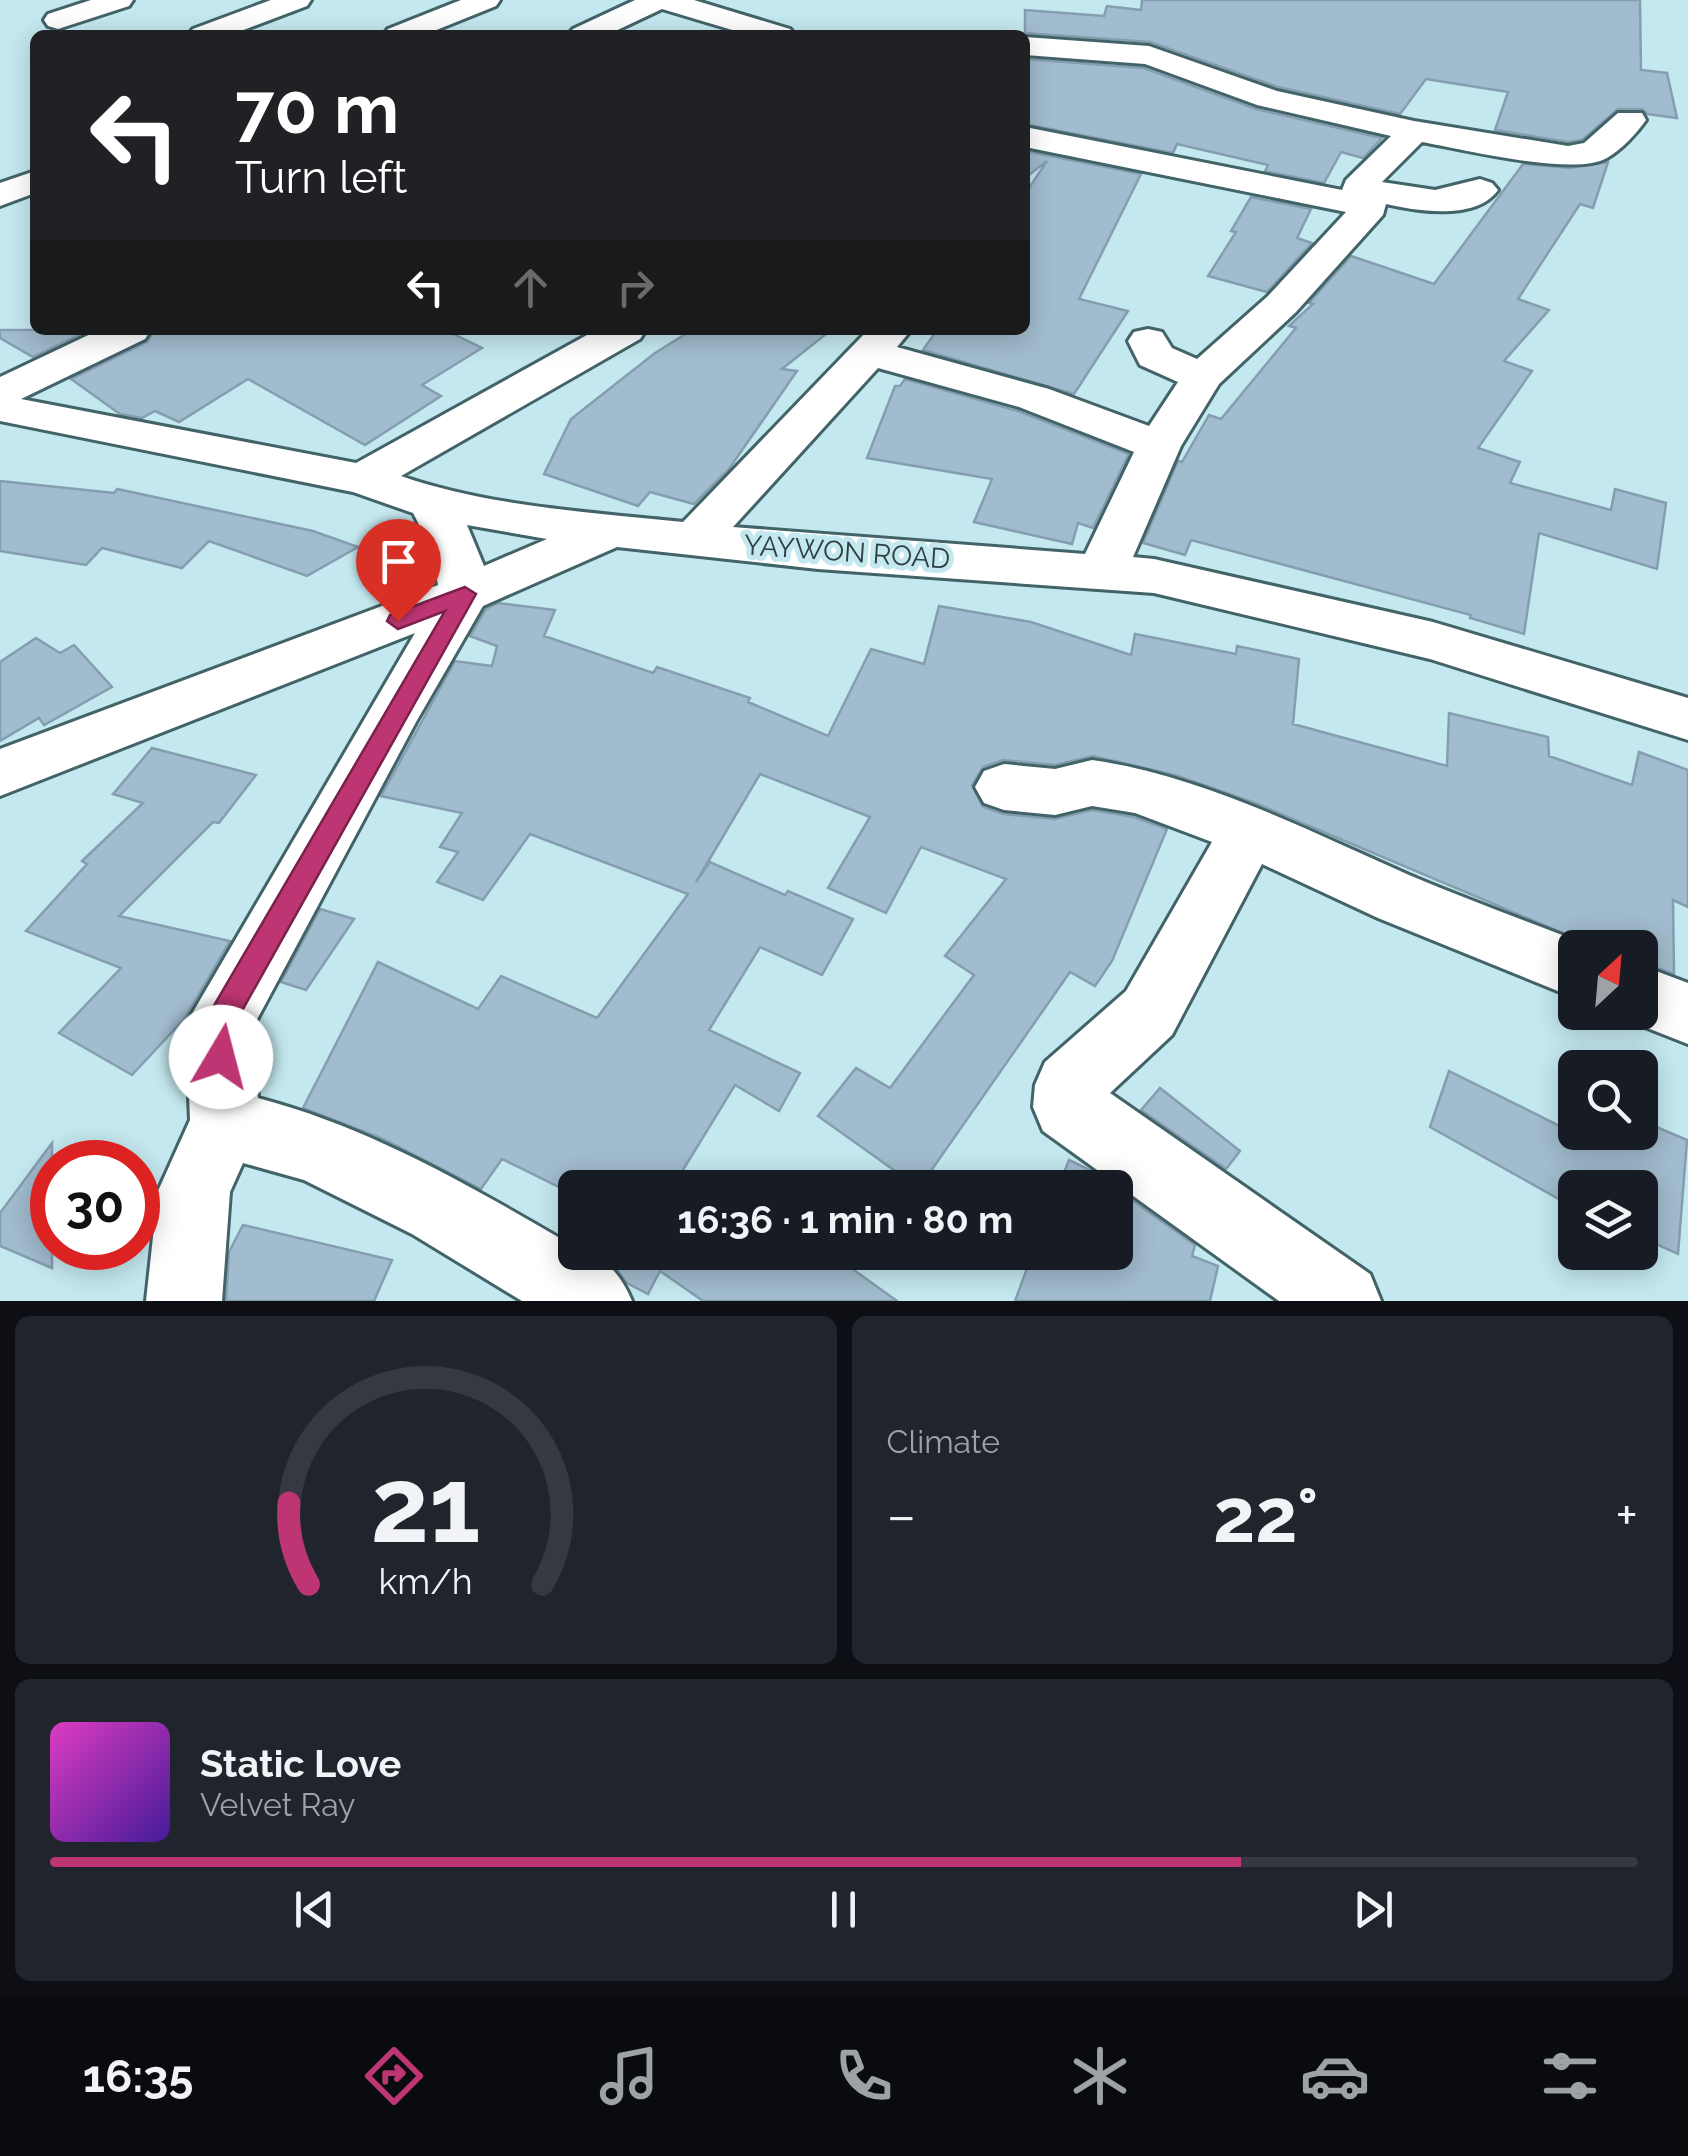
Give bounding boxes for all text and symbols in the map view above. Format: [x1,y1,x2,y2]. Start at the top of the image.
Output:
text: 70 m [235,67,399,149]
icon: left [70,70,200,200]
text: Turn left [235,151,407,204]
icon: left [398,260,453,315]
icon: ahead [503,260,558,315]
icon: right [608,260,663,315]
pin [356,519,441,622]
street label: YAYWON ROAD [743,528,951,576]
icon: arrive [371,534,426,589]
north arrow [1558,930,1658,1030]
map controls [1558,930,1658,1270]
position arrow [169,1005,273,1109]
button: search [1558,1050,1658,1150]
speed limit sign: 30 [30,1140,160,1270]
button: layers [1558,1170,1658,1270]
text: 16:36 · 1 min · 80 m [678,1197,1013,1242]
text: Climate [887,1423,1000,1460]
text: 21 [371,1444,481,1566]
text: 22° [1213,1471,1318,1560]
text: − [887,1483,916,1548]
text: + [1615,1483,1638,1548]
text: km/h [379,1560,473,1602]
text: Static Love [200,1741,401,1786]
text: Velvet Ray [200,1786,355,1823]
icon: previous [287,1882,342,1937]
icon: pause [816,1882,871,1937]
icon: next [1346,1882,1401,1937]
icon: directions [359,2041,429,2111]
icon: music [594,2041,664,2111]
icon: phone [829,2041,899,2111]
icon: climate [1065,2041,1135,2111]
icon: car [1300,2041,1370,2111]
icon: filters [1535,2041,1605,2111]
text: 16:35 [83,2050,193,2103]

